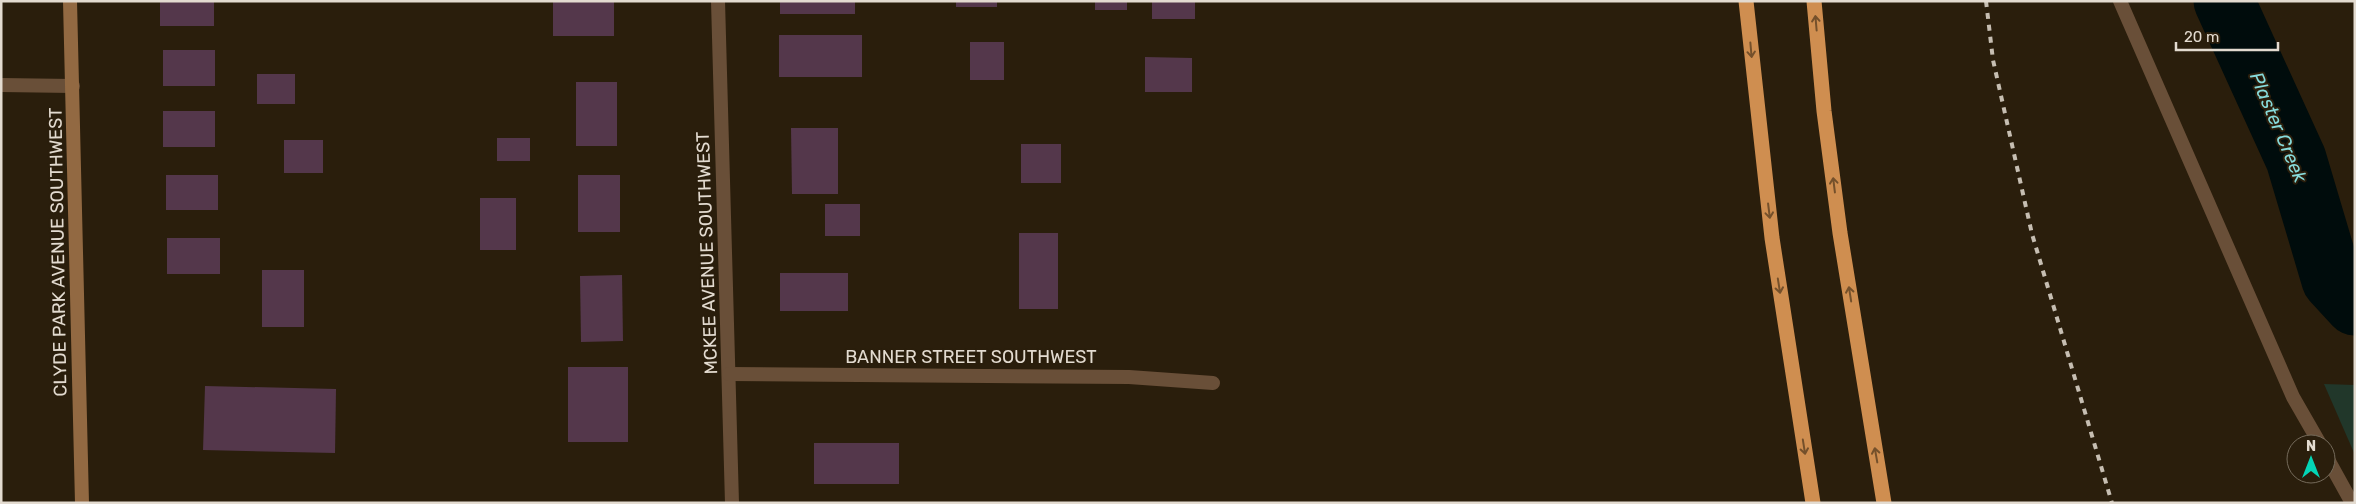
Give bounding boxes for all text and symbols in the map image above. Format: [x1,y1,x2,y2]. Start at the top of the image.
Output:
one-way arrow [1811,15,1821,31]
scale bar [2176,20,2278,52]
text: 20 m [2184,28,2219,46]
one-way arrow [1746,41,1756,57]
water label: Plaster Creek [2245,68,2312,186]
street label: CLYDE PARK AVENUE SOUTHWEST [44,107,72,397]
street label: MCKEE AVENUE SOUTHWEST [692,131,722,375]
one-way arrow [1829,177,1839,193]
one-way arrow [1764,203,1774,219]
one-way arrow [1775,278,1785,294]
one-way arrow [1844,287,1854,303]
street label: BANNER STREET SOUTHWEST [845,346,1097,368]
north arrow [2286,434,2336,484]
text: N [2306,438,2316,455]
one-way arrow [1800,439,1810,455]
one-way arrow [1870,447,1880,463]

